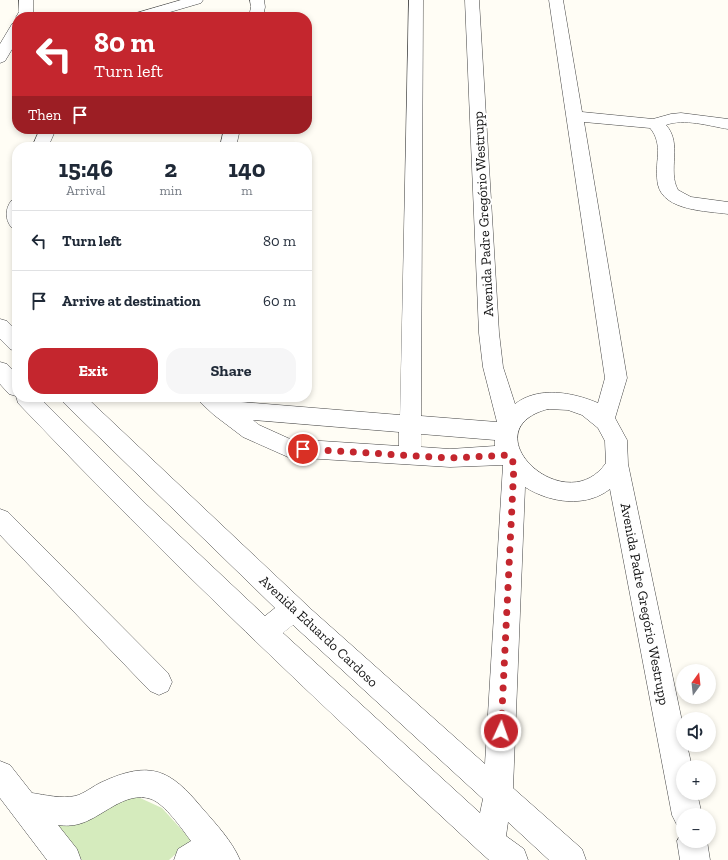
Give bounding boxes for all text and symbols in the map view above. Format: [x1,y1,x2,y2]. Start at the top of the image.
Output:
text: 80 m [94,26,155,59]
icon: left [28,28,80,80]
text: Turn left [94,60,163,82]
icon: arrive [69,104,91,126]
text: Then [28,106,61,124]
street label: Avenida Padre Gregório Westrupp [470,111,497,317]
text: 15:46 [58,154,113,183]
text: 2 [164,154,177,183]
text: 140 [228,154,266,183]
text: Arrival [66,183,105,198]
text: min [160,183,182,198]
text: m [241,183,253,198]
icon: left [28,230,50,252]
text: Turn left [62,232,122,250]
text: 80 m [263,232,296,250]
icon: arrive [28,290,50,312]
text: Arrive at destination [62,292,201,310]
text: 60 m [263,292,296,310]
button: Exit [28,348,158,394]
button: Share [166,348,296,394]
pin [286,432,320,466]
icon: arrive [292,438,314,460]
street label: Avenida Padre Gregório Westrupp [617,502,673,707]
street label: Avenida Eduardo Cardoso [256,572,381,691]
north arrow [676,664,716,704]
map controls [676,664,716,848]
position arrow [480,710,522,752]
button: sound [676,712,716,752]
button: + [676,760,716,800]
button: − [676,808,716,848]

